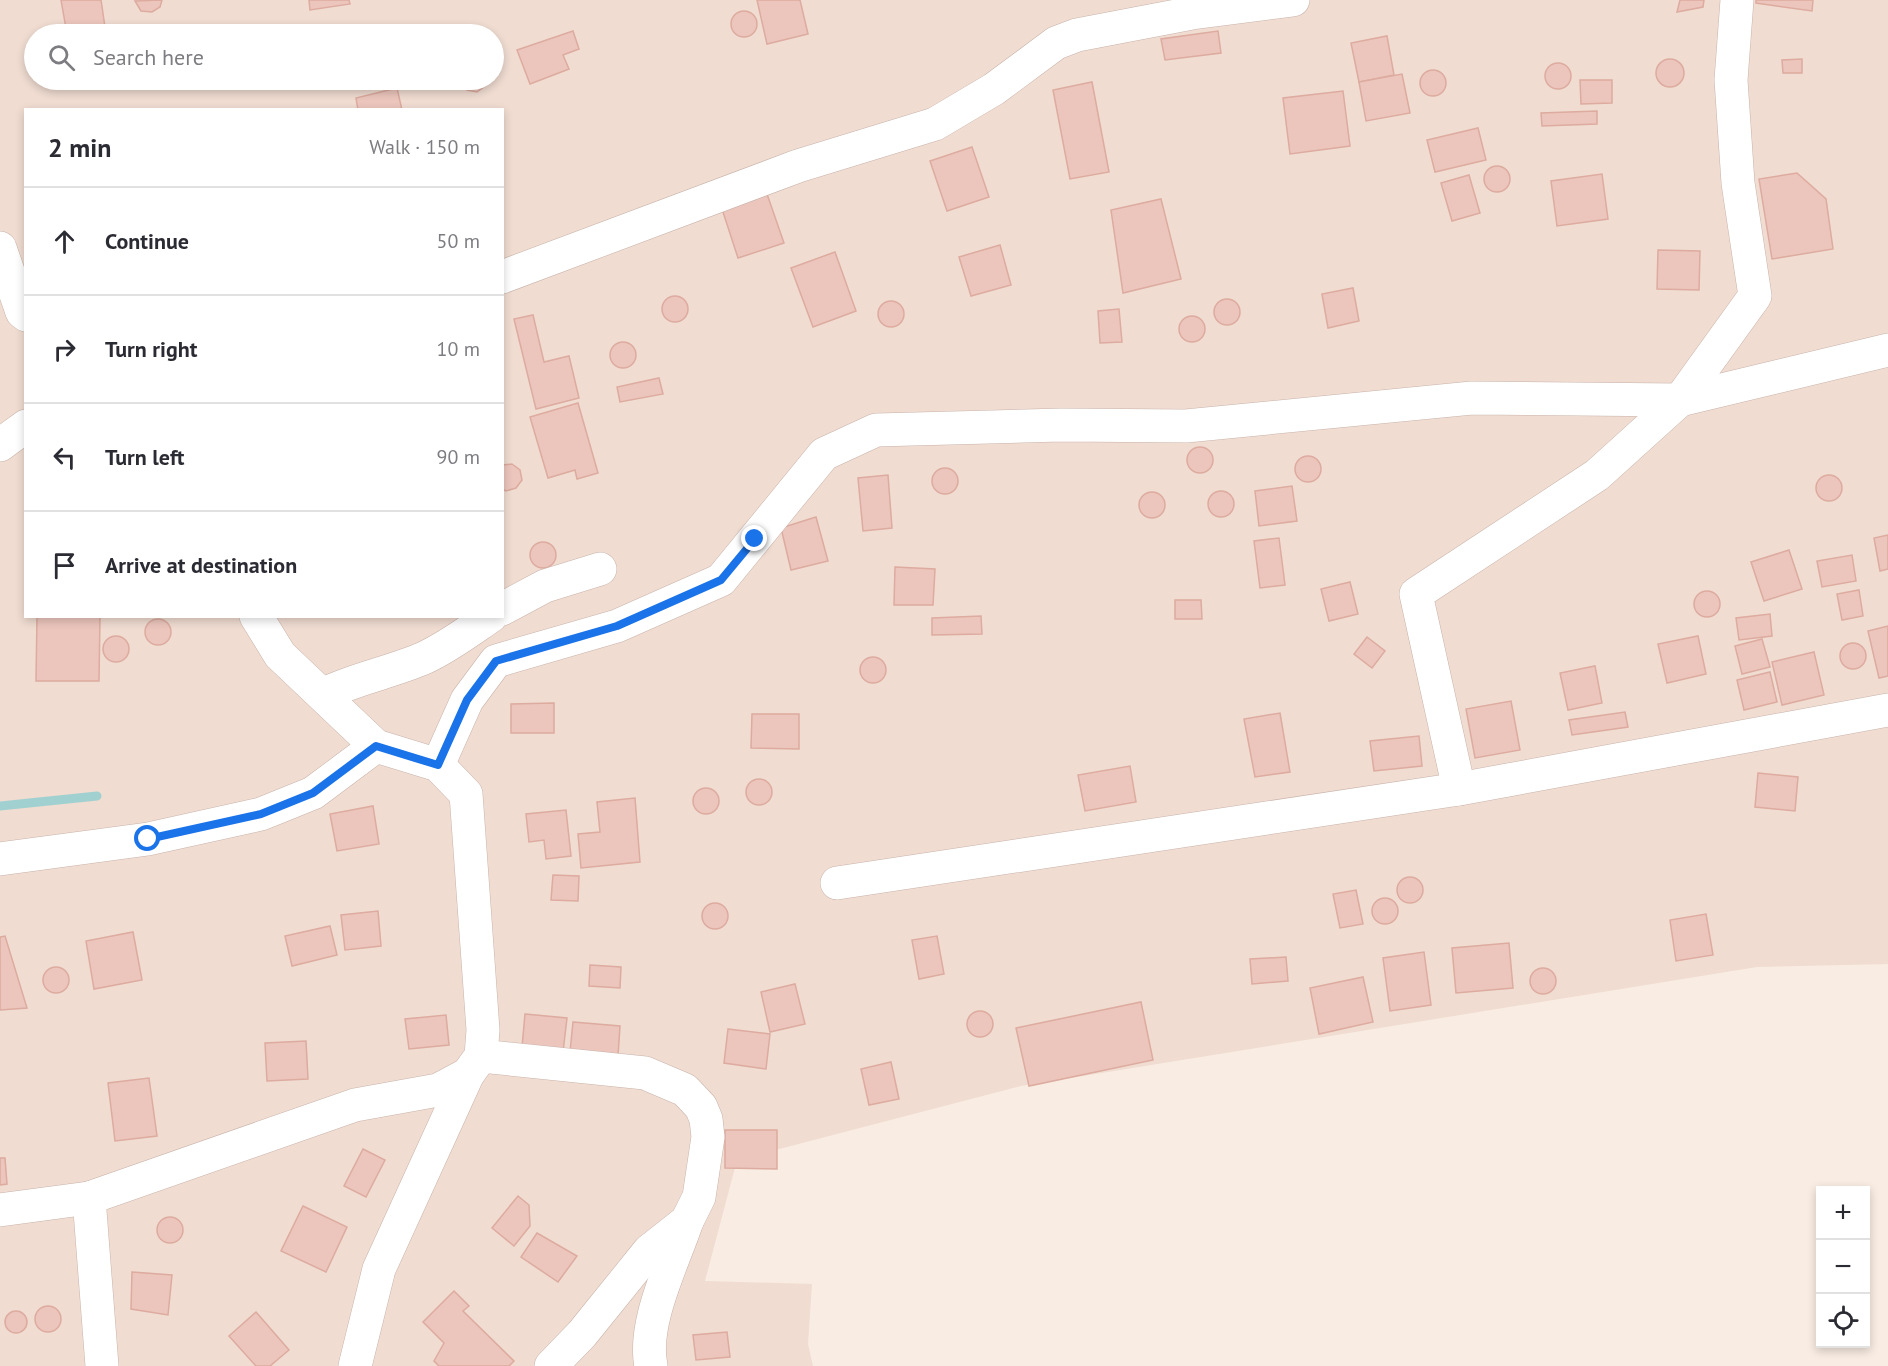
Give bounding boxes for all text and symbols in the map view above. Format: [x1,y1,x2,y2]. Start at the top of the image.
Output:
search box [24,24,504,90]
icon: search [45,41,78,74]
text: Search here [93,43,204,71]
text: 2 min [48,131,111,164]
text: Walk · 150 m [369,134,480,160]
icon: ahead [48,225,81,258]
text: Continue [105,227,189,255]
text: 50 m [437,228,480,254]
icon: right [48,333,81,366]
text: Turn right [105,335,197,363]
text: 10 m [437,336,480,362]
icon: left [48,441,81,474]
text: Turn left [105,443,185,471]
text: 90 m [437,444,480,470]
route end [741,525,767,551]
icon: arrive [48,549,81,582]
text: Arrive at destination [105,551,297,579]
route start [134,825,160,851]
map controls [1816,1186,1870,1348]
button: + [1816,1186,1870,1240]
button: − [1816,1240,1870,1294]
button: locate [1816,1294,1870,1348]

